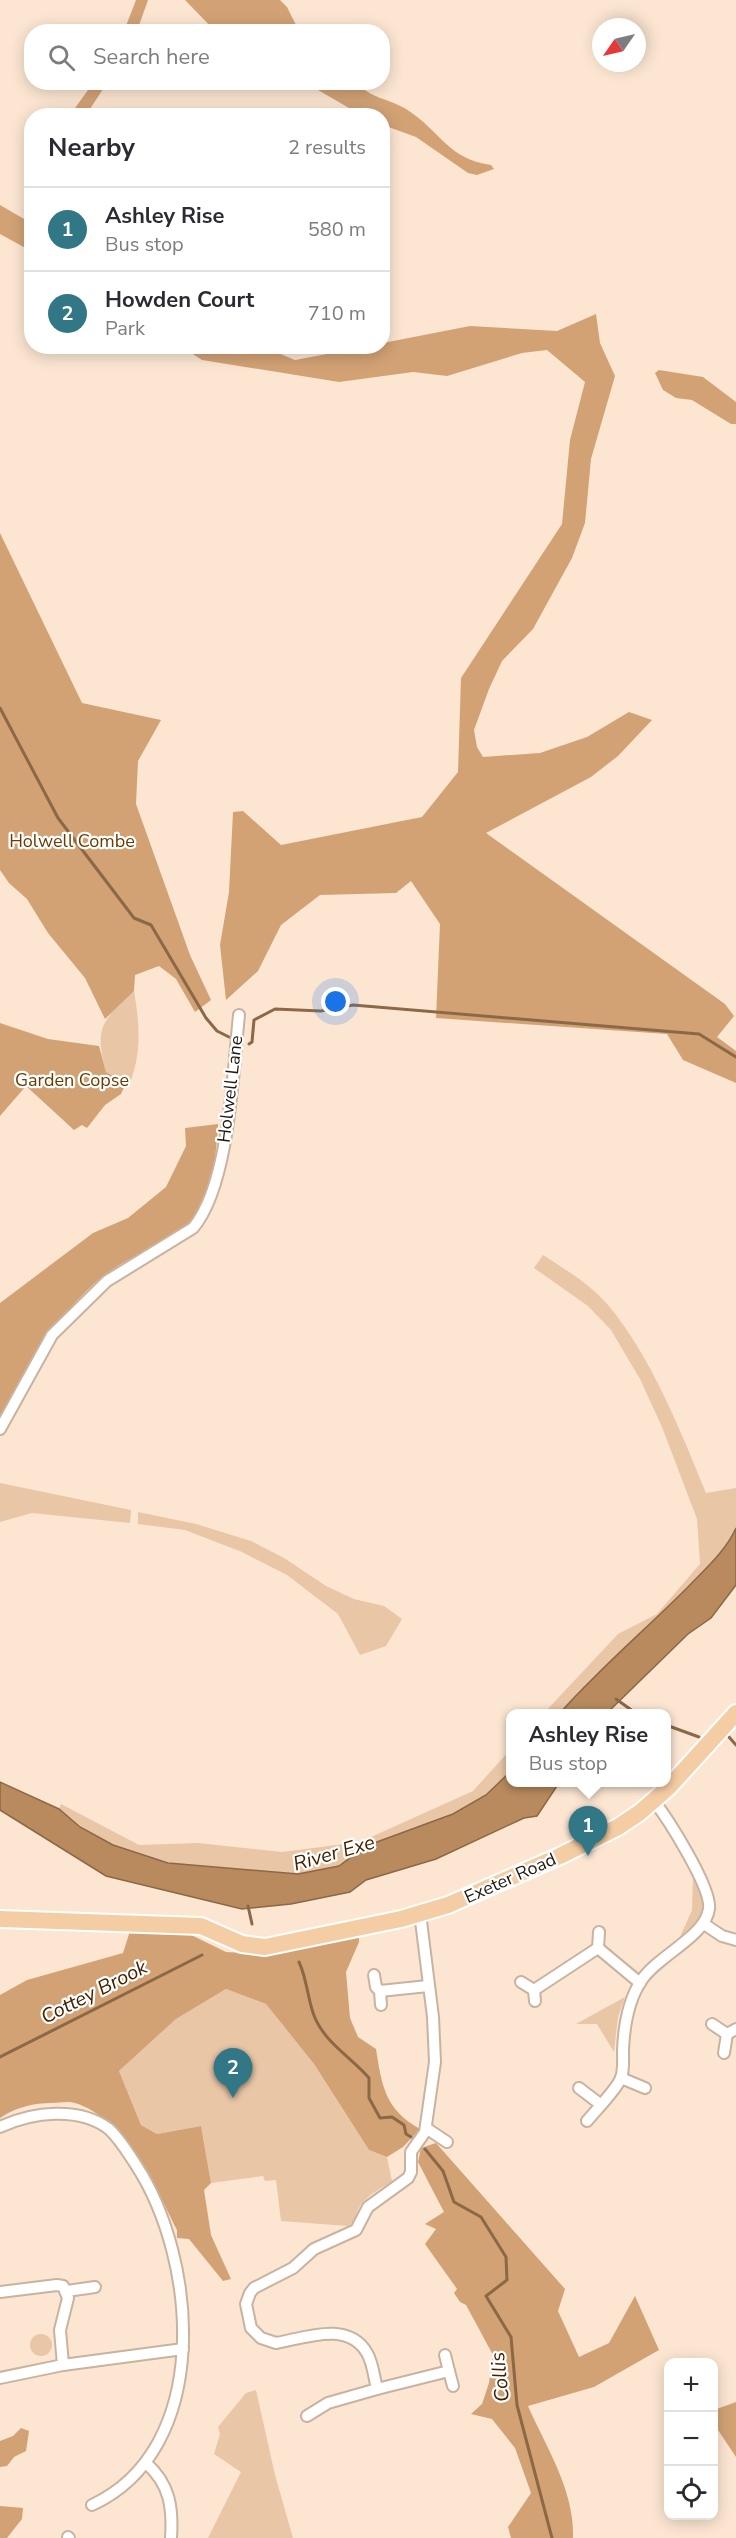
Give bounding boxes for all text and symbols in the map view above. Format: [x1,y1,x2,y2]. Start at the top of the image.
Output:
north arrow [592,18,646,72]
search box [24,24,390,90]
icon: search [45,41,78,74]
text: Search here [93,42,210,72]
text: Nearby [48,130,135,165]
text: 2 results [288,134,366,161]
text: Ashley Rise [105,201,224,231]
text: 1 [62,216,74,243]
text: 580 m [308,216,366,243]
text: Bus stop [105,231,184,258]
text: Howden Court [105,285,254,315]
text: 2 [62,300,74,327]
text: 710 m [308,300,366,327]
text: Park [105,315,145,342]
park label: Holwell Combe [9,829,135,853]
your location [321,987,350,1016]
street label: Holwell Lane [212,1034,248,1144]
park label: Garden Copse [15,1068,129,1092]
popup [506,1709,671,1787]
text: Ashley Rise [529,1720,648,1750]
text: Bus stop [529,1750,608,1777]
pin: 1 [568,1806,608,1856]
water label: River Exe [290,1828,378,1878]
street label: Exeter Road [460,1847,560,1909]
water label: Cottey Brook [36,1953,153,2030]
pin: 2 [214,2048,252,2098]
water label: Collis [484,2351,516,2403]
map controls [664,2358,718,2520]
button: + [664,2358,718,2412]
button: − [664,2412,718,2466]
button: locate [664,2466,718,2520]

